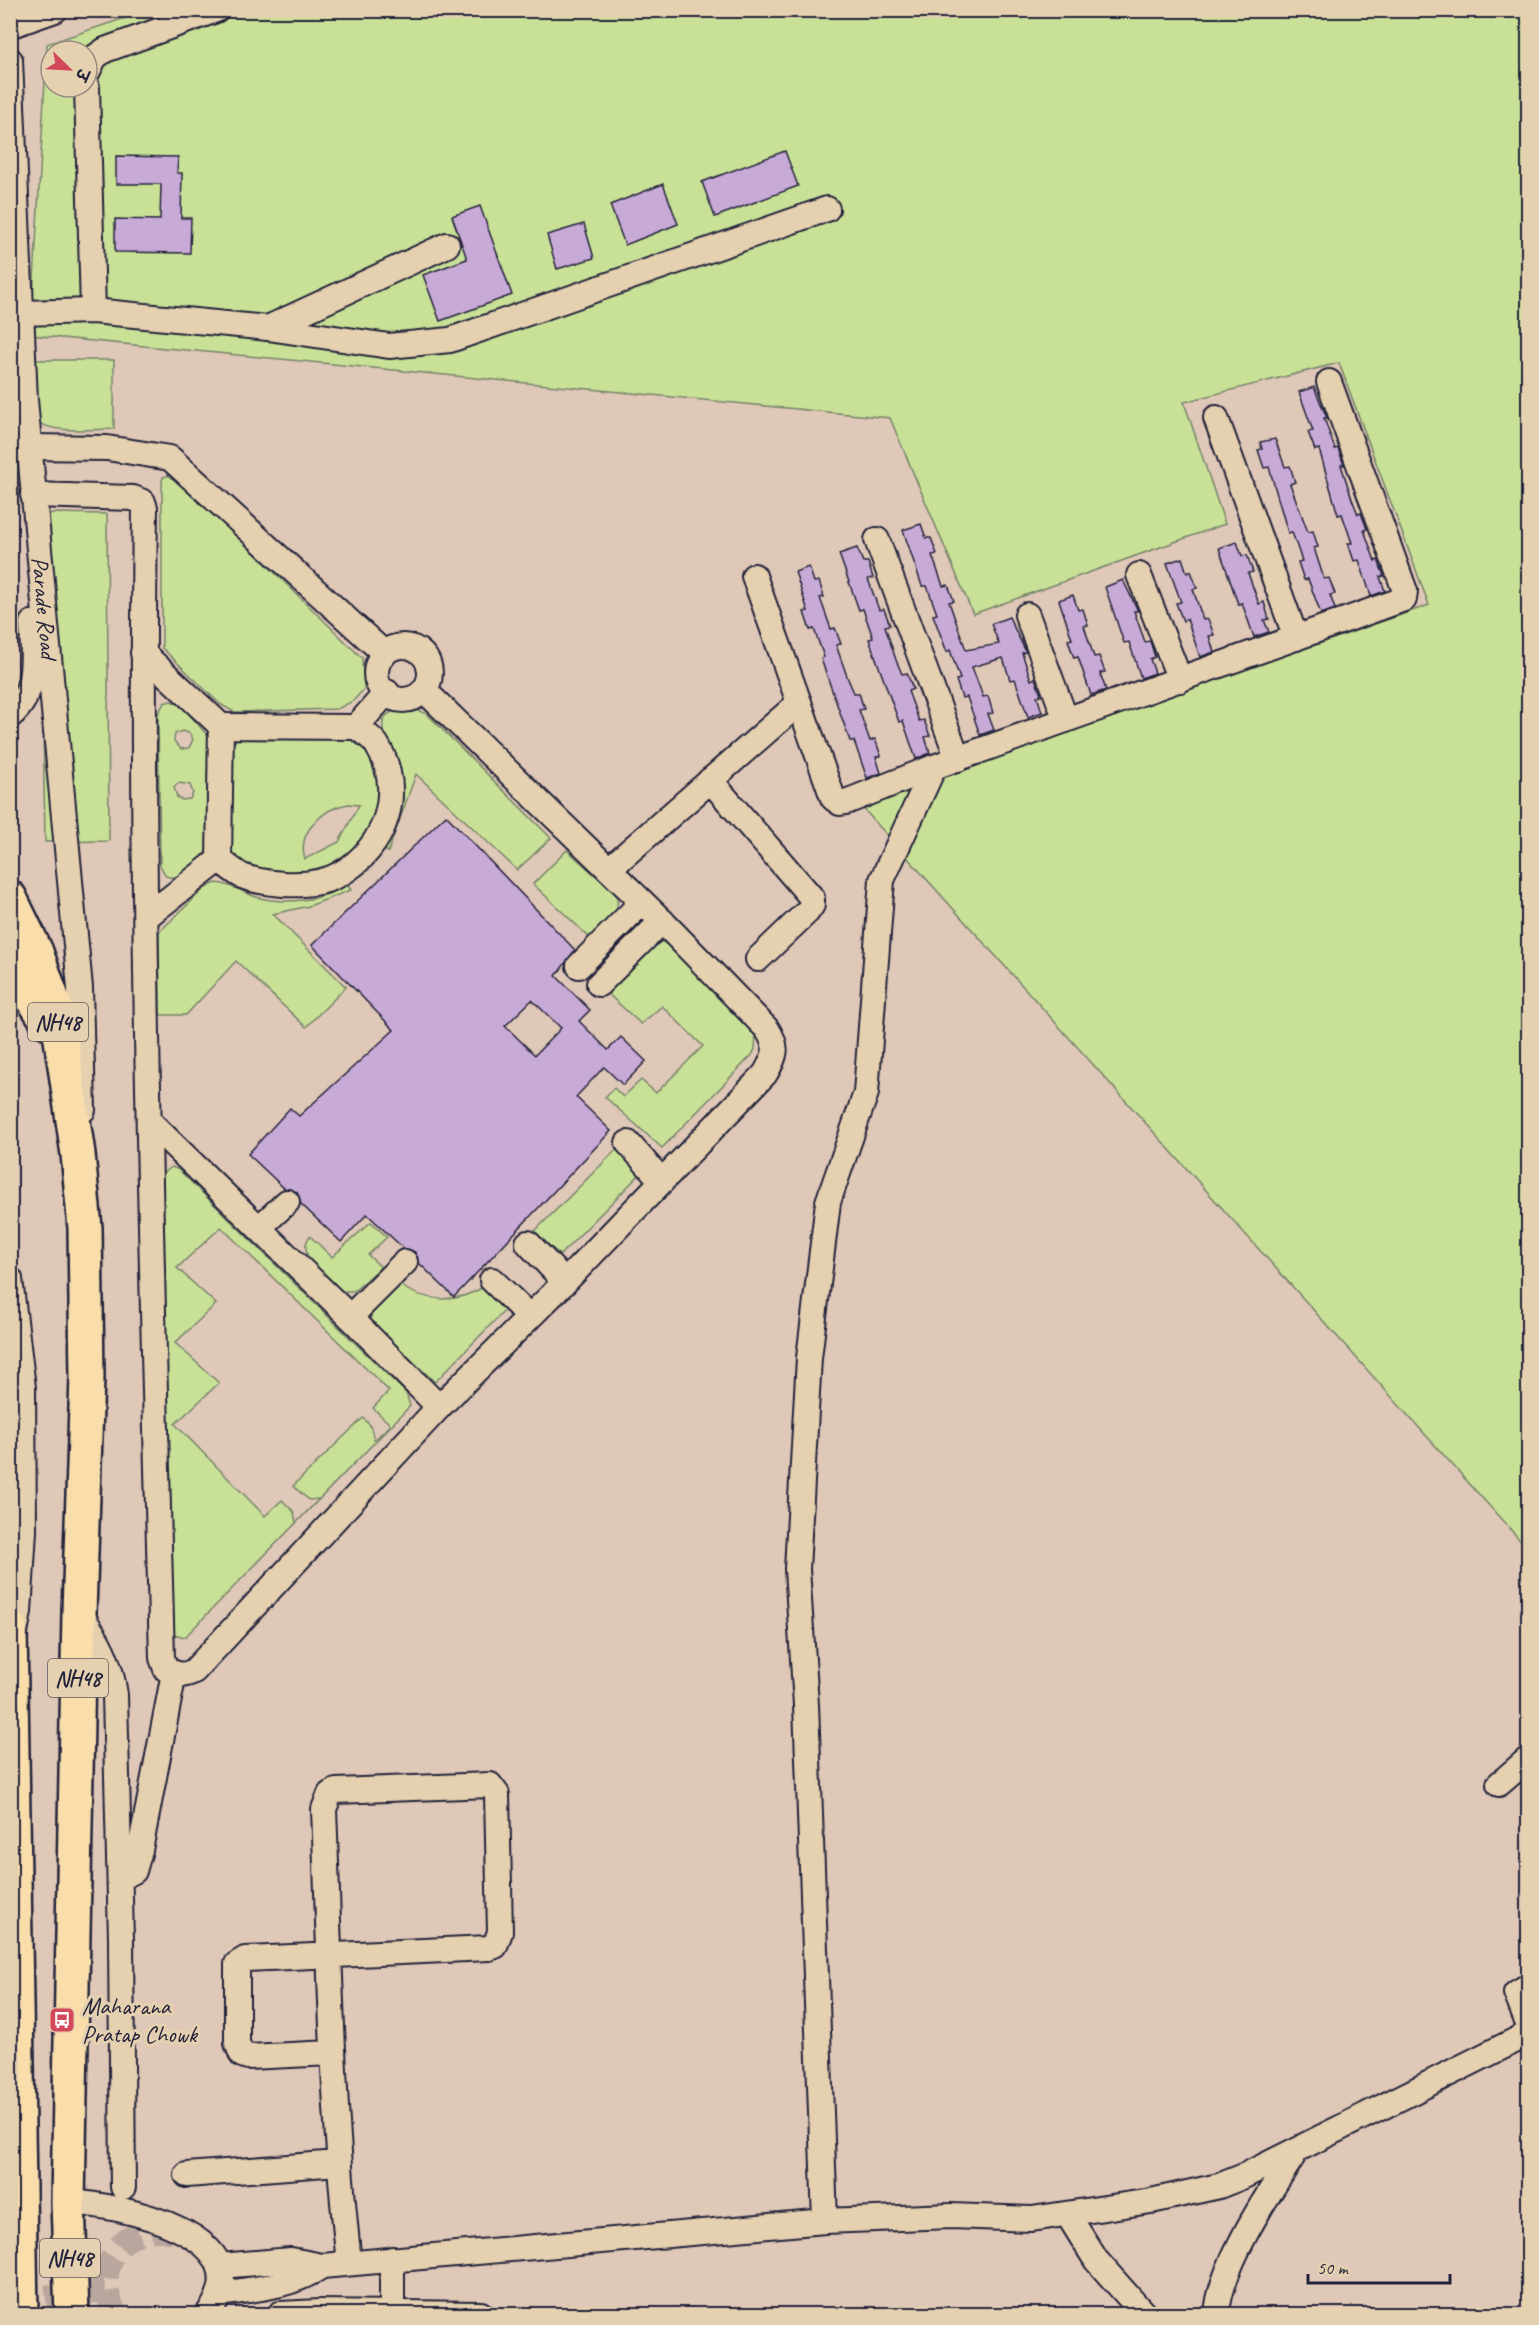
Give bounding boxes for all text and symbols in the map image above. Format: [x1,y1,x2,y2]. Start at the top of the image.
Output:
north arrow [39,39,99,99]
text: उ [70,64,94,85]
street label: Parade Road [25,555,64,664]
road number: NH48 [28,1003,88,1041]
road number: NH48 [48,1659,108,1697]
place label: Maharana Pratap Chowk [82,1991,199,2049]
bus stop icon: Maharana Pratap Chowk [47,2005,77,2035]
road number: NH48 [40,2239,100,2277]
scale bar [1308,2247,1450,2285]
text: 50 m [1317,2257,1350,2279]

